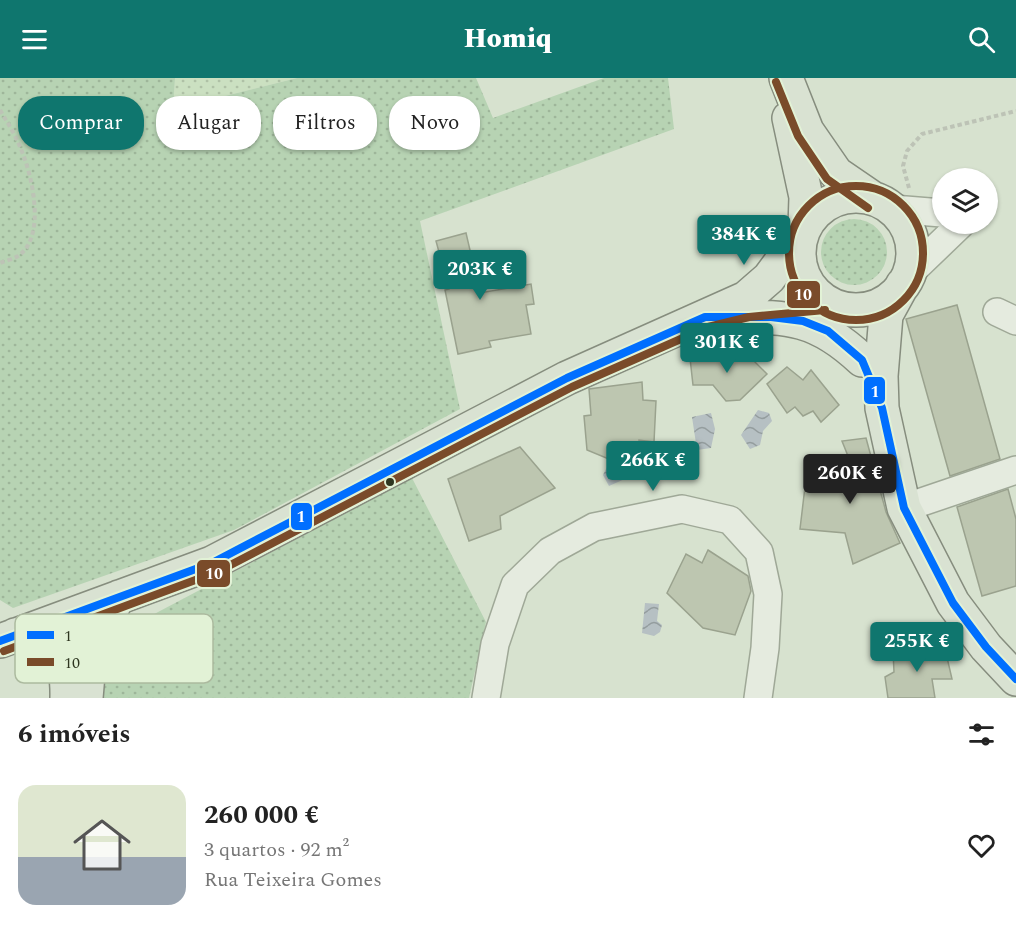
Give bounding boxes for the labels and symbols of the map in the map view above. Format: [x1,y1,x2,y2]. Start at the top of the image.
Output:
pin: 384K € [695,215,793,266]
pin: 203K € [431,250,529,301]
line badge: 10 [786,280,821,309]
text: 10 [794,283,812,307]
pin: 301K € [678,323,776,374]
line badge: 1 [863,376,886,405]
text: 1 [871,380,879,404]
pin: 266K € [604,441,702,492]
pin: 260K € [801,454,899,505]
unlabelled marker [384,476,396,488]
line badge: 1 [290,502,313,531]
text: 1 [297,505,305,529]
line badge: 10 [196,559,231,588]
text: 10 [205,562,223,586]
legend [15,614,213,683]
pin: 255K € [868,622,966,673]
text: 1 [64,624,72,648]
text: 10 [64,651,80,675]

